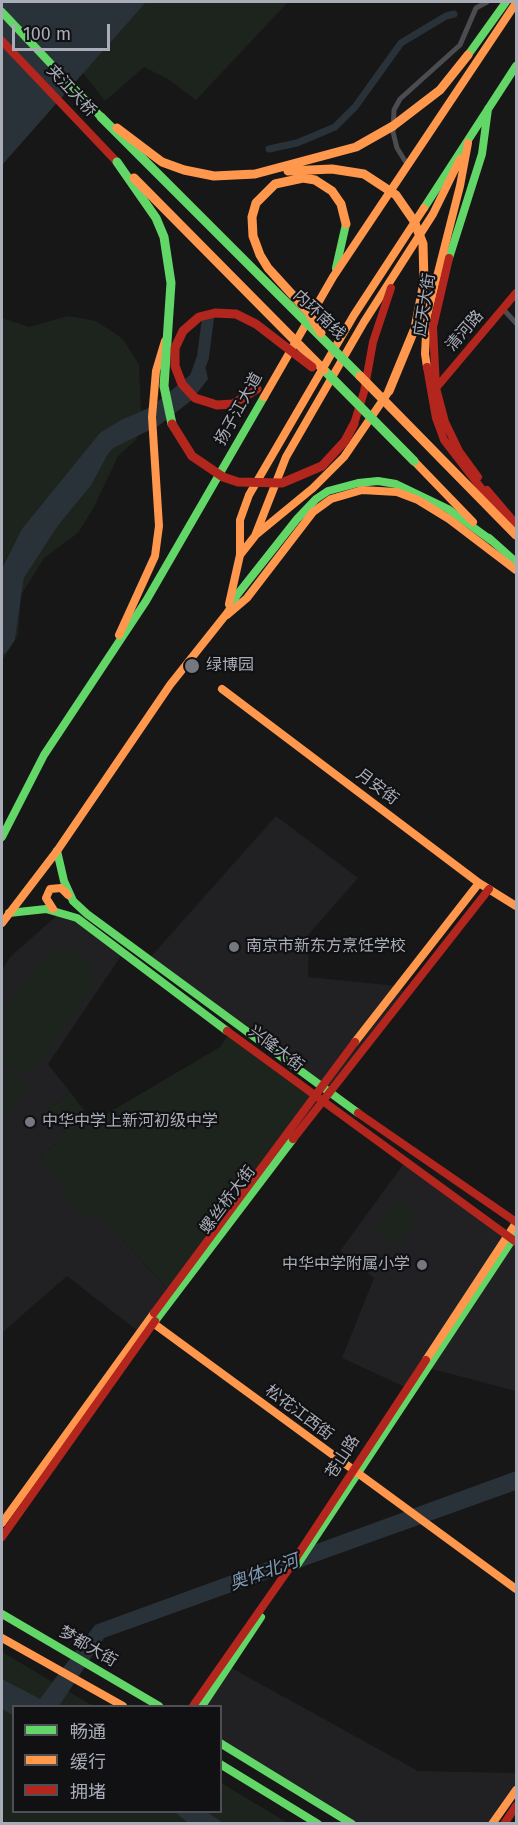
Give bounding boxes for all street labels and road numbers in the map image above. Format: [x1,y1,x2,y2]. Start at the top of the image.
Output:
street label: 夹江大桥 [42,61,100,121]
street label: 应天大街 [411,272,439,338]
street label: 内环南线 [289,286,349,344]
street label: 清河路 [442,307,488,355]
street label: 扬子江大道 [211,369,267,449]
street label: 月安街 [352,765,402,809]
street label: 兴隆大街 [245,1022,307,1076]
street label: 螺丝桥大街 [196,1162,260,1238]
street label: 松花江西街 [261,1381,337,1445]
street label: 苍山路 [322,1432,364,1482]
street label: 梦都大街 [55,1623,121,1671]

